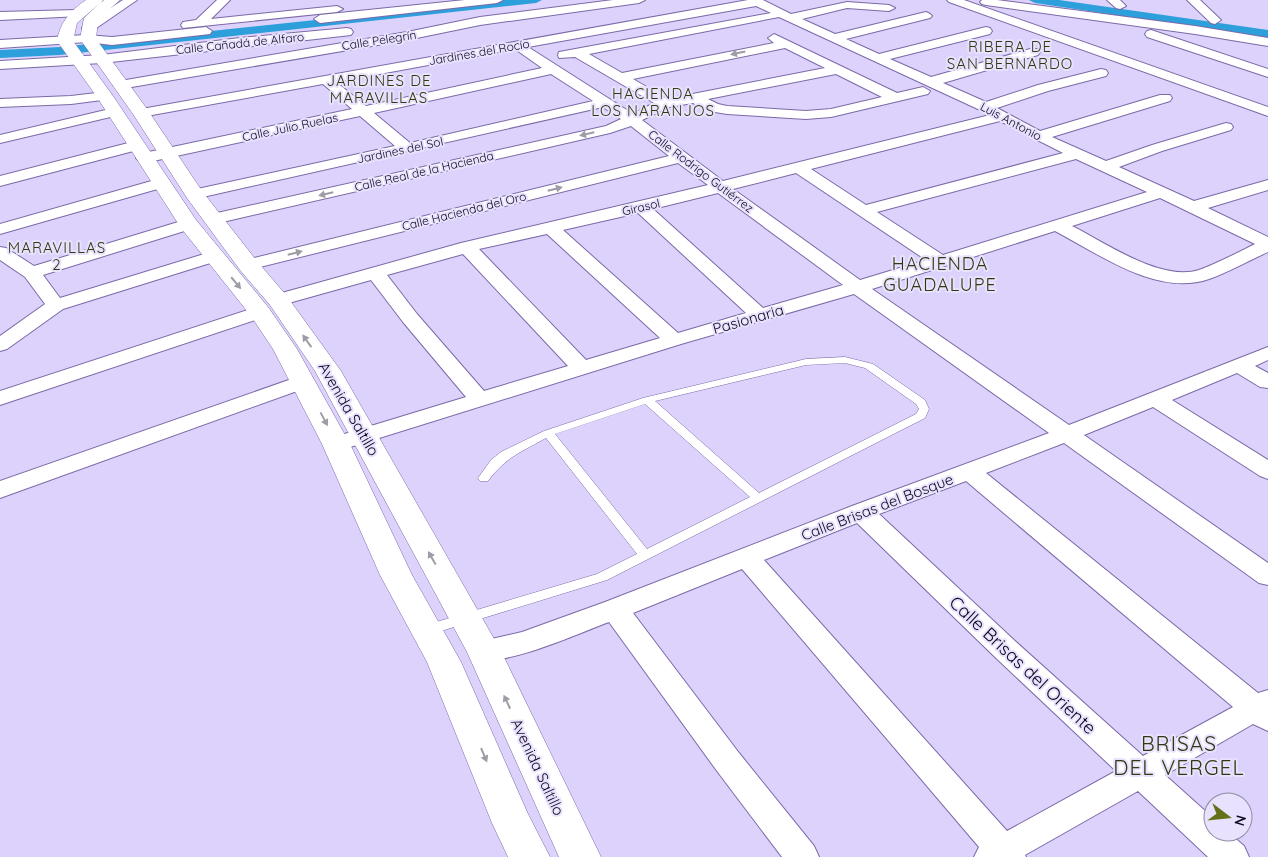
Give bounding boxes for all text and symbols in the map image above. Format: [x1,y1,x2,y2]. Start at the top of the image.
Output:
street label: Calle Pelegrín [341,27,417,53]
street label: Calle Cañadá de Alfaro [175,29,305,57]
street label: Jardines del Rocío [427,36,531,68]
district label: RIBERA DE SAN BERNARDO [947,37,1073,73]
one-way arrow [731,49,746,57]
district label: JARDINES DE MARAVILLAS [327,71,431,107]
district label: HACIENDA LOS NARANJOS [591,84,715,120]
street label: Luis Antonio [978,99,1044,143]
street label: Calle Julio Ruelas [241,109,340,144]
street label: Calle Rodrigo Gutiérrez [645,126,757,216]
one-way arrow [579,130,595,138]
street label: Jardines del Sol [356,134,444,166]
street label: Calle Real de la Hacienda [353,148,495,194]
one-way arrow [547,185,562,193]
street label: Calle Hacienda del Oro [400,188,528,234]
one-way arrow [319,190,334,198]
street label: Girasol [621,195,661,219]
district label: MARAVILLAS 2 [8,238,106,274]
one-way arrow [288,249,303,257]
district label: HACIENDA GUADALUPE [883,252,997,296]
one-way arrow [230,277,241,290]
street label: Pasionaria [710,300,786,338]
one-way arrow [302,334,312,348]
street label: Avenida Saltillo [315,359,383,459]
one-way arrow [319,413,328,426]
street label: Calle Brisas del Bosque [798,469,956,545]
one-way arrow [428,551,437,564]
street label: Calle Brisas del Oriente [945,591,1101,739]
one-way arrow [503,695,511,709]
street label: Avenida Saltillo [507,715,569,819]
district label: BRISAS DEL VERGEL [1113,730,1245,780]
one-way arrow [480,748,488,762]
north arrow [1203,792,1253,842]
text: N [1230,813,1251,828]

